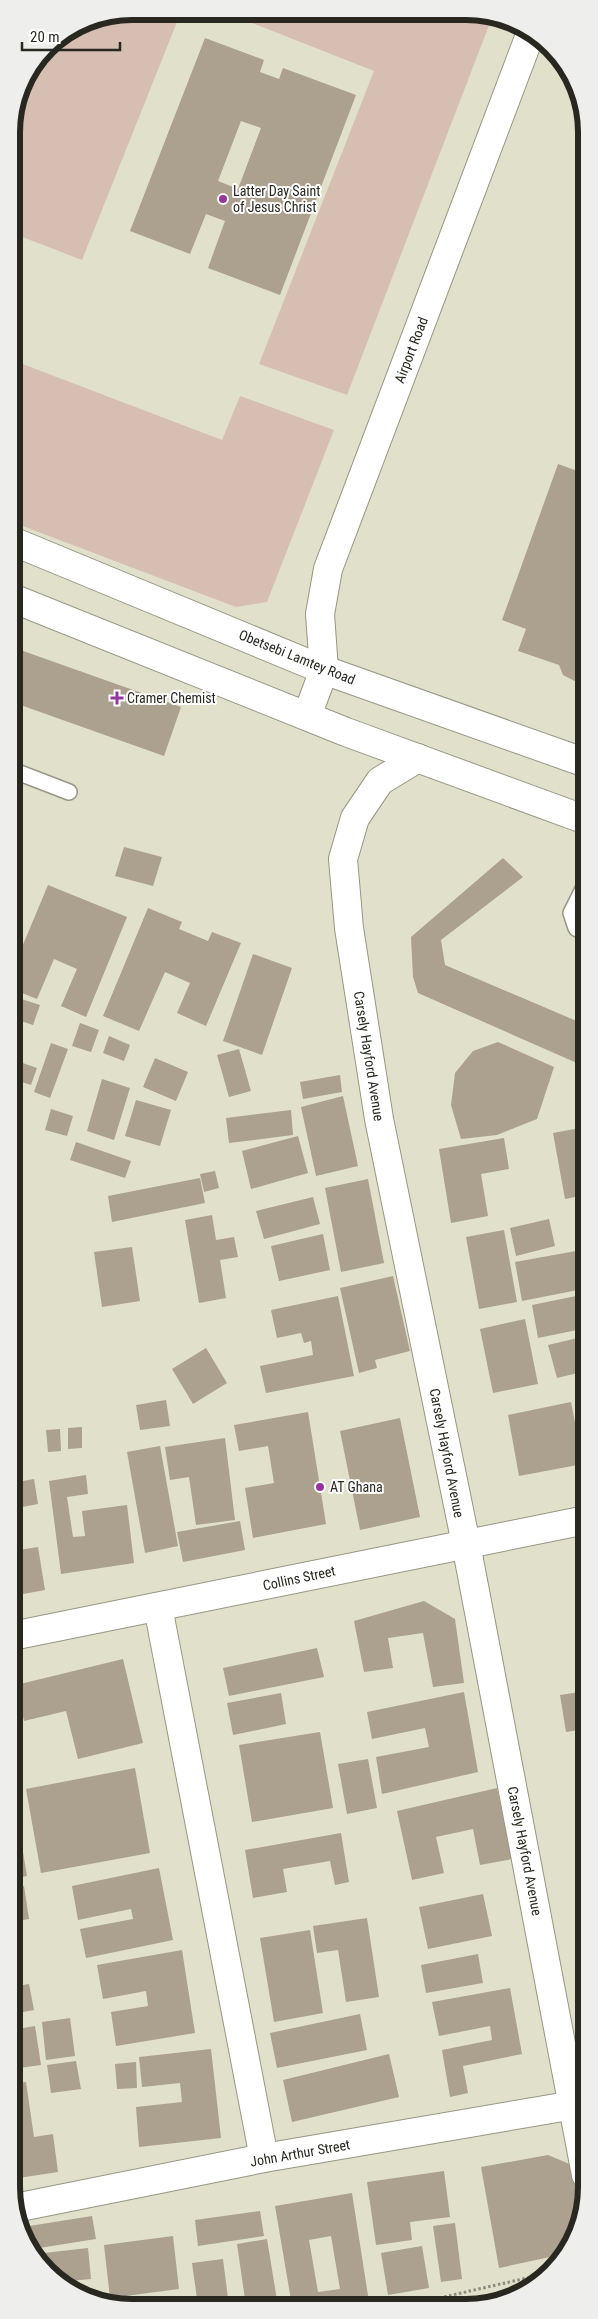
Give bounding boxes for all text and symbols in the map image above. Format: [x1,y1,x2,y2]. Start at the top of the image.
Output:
scale bar [22,20,120,52]
text: 20 m [30,28,60,46]
place label: Latter Day Saint of Jesus Christ [233,183,320,215]
marker: Latter Day Saint of Jesus Christ [217,193,229,205]
street label: Airport Road [391,315,431,385]
street label: Obetsebi Lamtey Road [237,626,357,688]
place label: Cramer Chemist [127,690,216,706]
marker: Cramer Chemist [111,692,123,704]
street label: Carsely Hayford Avenue [351,990,387,1123]
street label: Carsely Hayford Avenue [427,1387,467,1519]
place label: AT Ghana [330,1479,383,1495]
marker: AT Ghana [314,1481,326,1493]
street label: Collins Street [261,1563,337,1593]
street label: Carsely Hayford Avenue [505,1785,545,1917]
street label: John Arthur Street [249,2136,351,2170]

